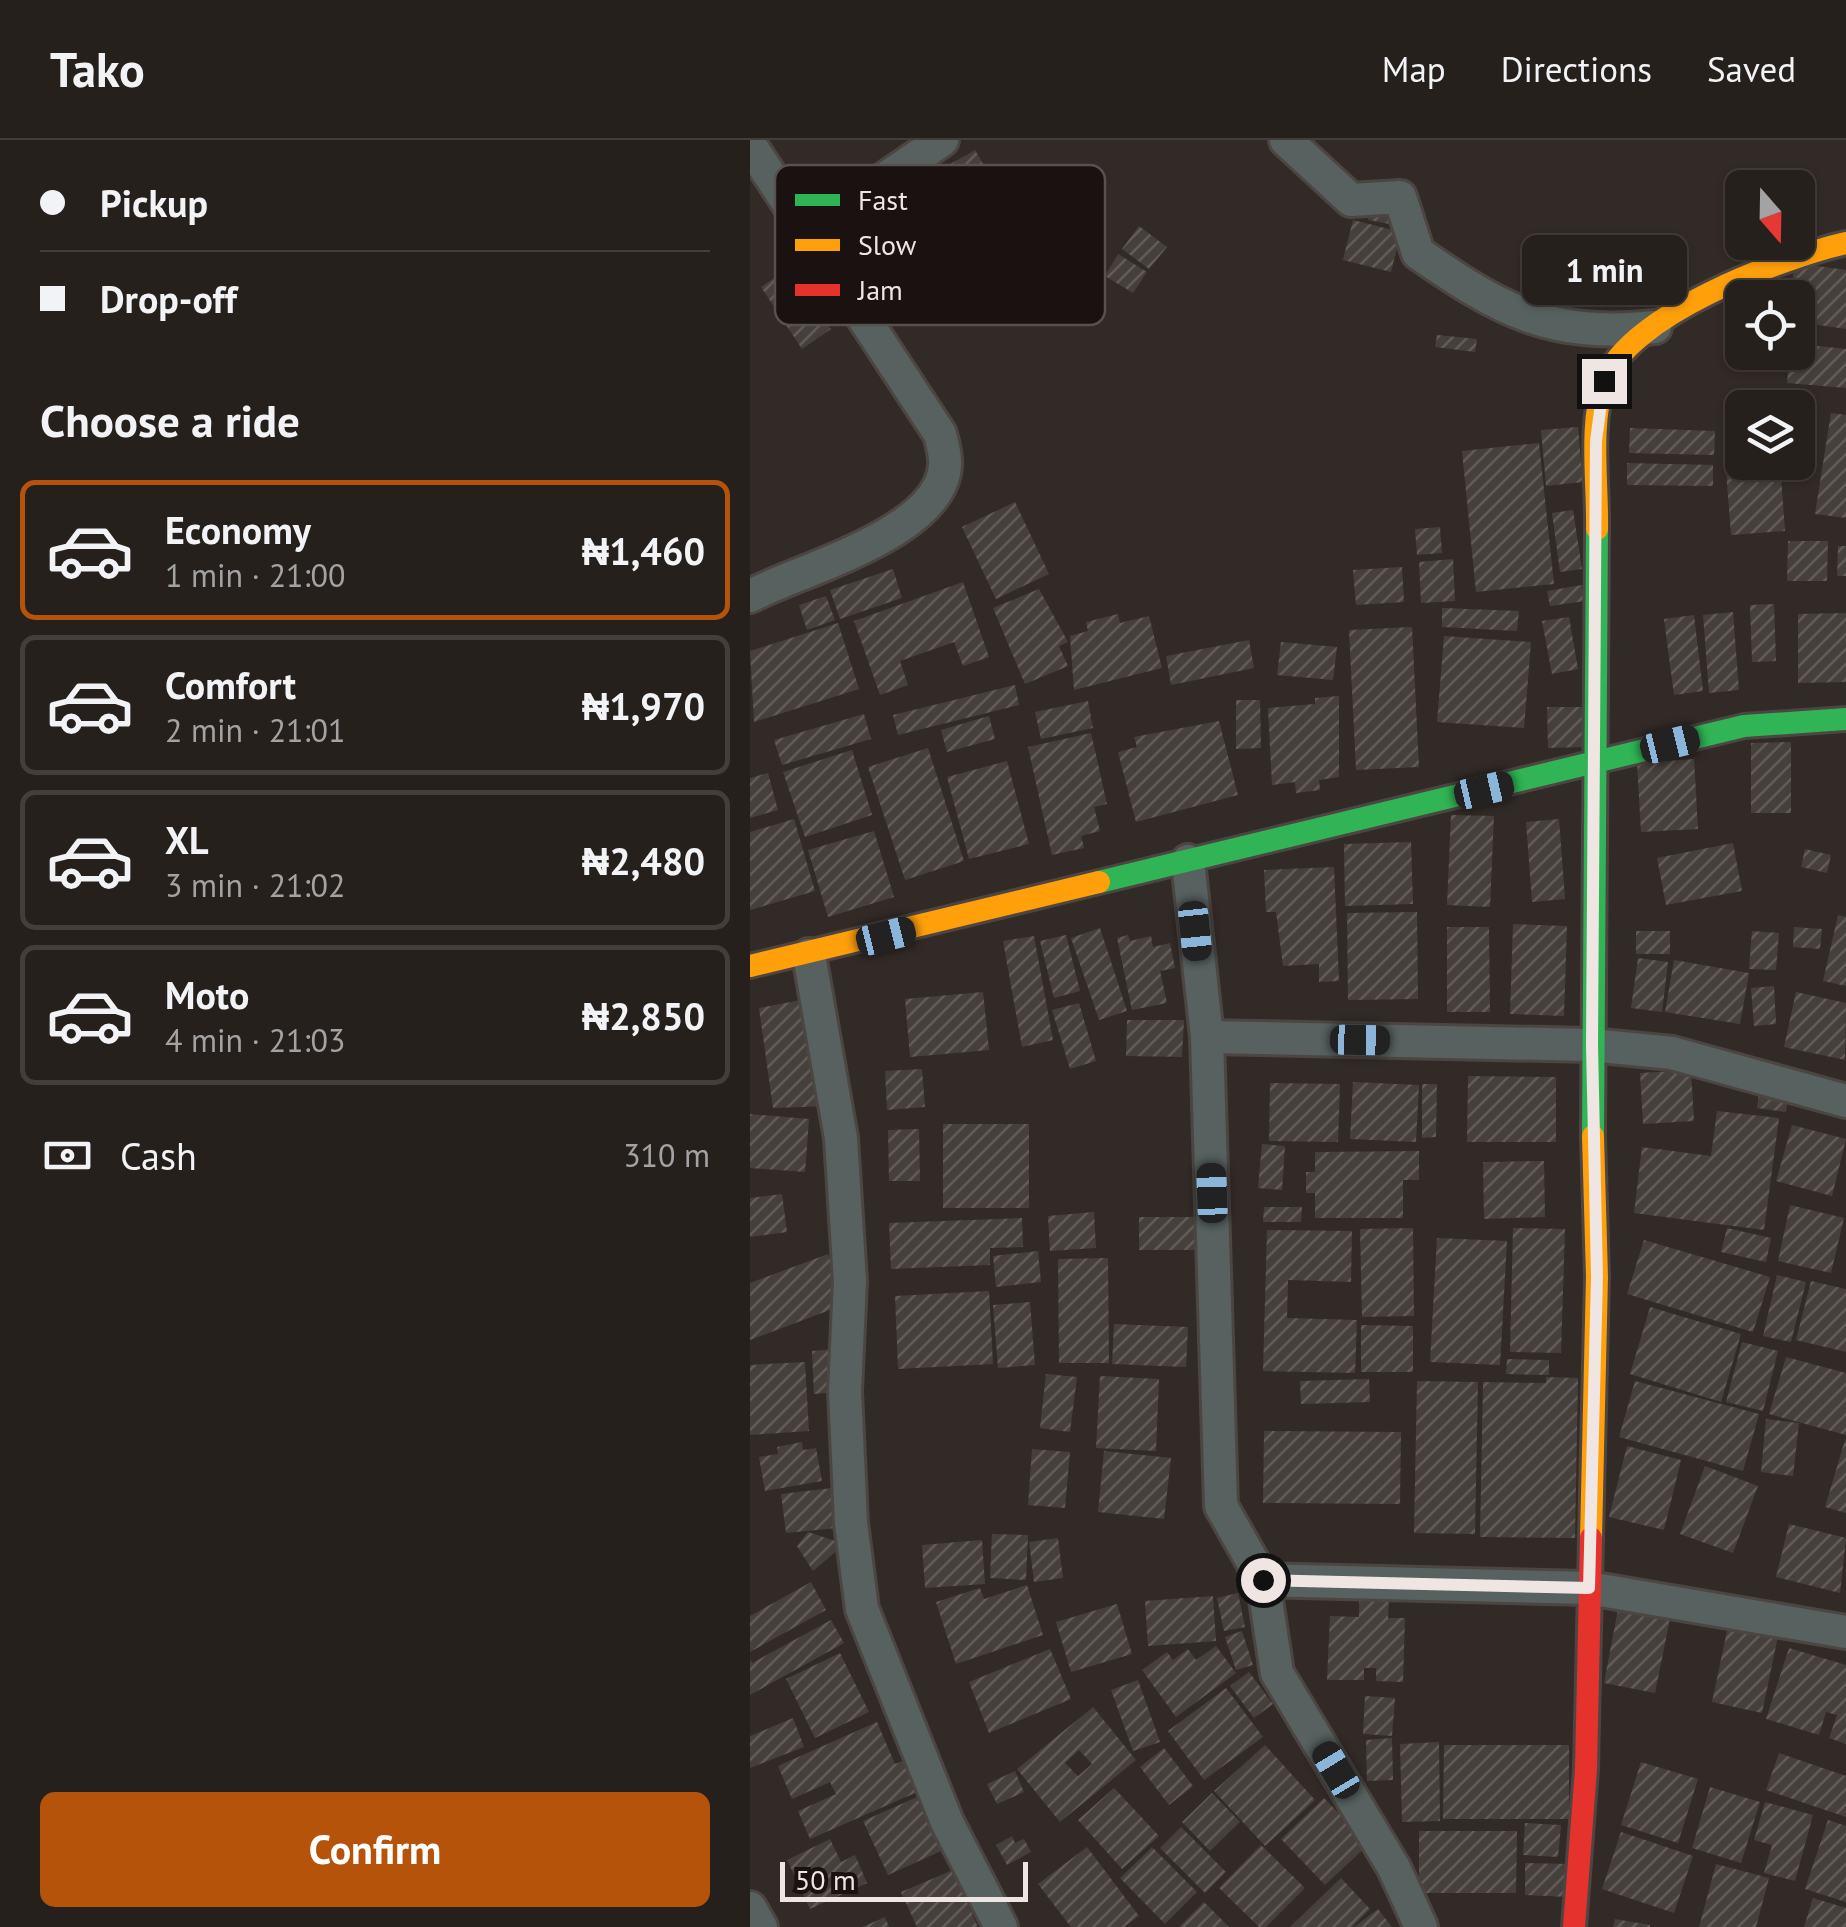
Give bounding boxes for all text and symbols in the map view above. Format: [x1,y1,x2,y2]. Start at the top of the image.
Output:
text: Tako [50,38,145,100]
text: Map [1382,46,1446,92]
text: Directions [1501,46,1652,92]
text: Saved [1707,46,1796,92]
legend [775,165,1105,325]
north arrow [1725,170,1815,260]
map controls [1725,170,1815,480]
text: Pickup [100,178,208,227]
text: Fast [858,181,908,218]
text: Slow [858,226,917,263]
callout: 1 min [1522,236,1686,306]
text: 1 min [1565,249,1644,291]
text: Jam [857,271,903,308]
text: Drop-off [100,274,237,323]
button: locate [1725,280,1815,370]
route end [1582,359,1627,404]
button: layers [1725,390,1815,480]
text: Choose a ride [40,391,300,449]
icon: car [45,505,135,595]
text: Economy [165,505,311,554]
text: ₦1,460 [582,526,705,575]
text: 1 min · 21:00 [165,554,345,596]
icon: car [45,660,135,750]
text: Comfort [165,660,296,709]
text: ₦1,970 [582,681,705,730]
text: 2 min · 21:01 [165,709,345,751]
car [1637,722,1703,766]
car [1451,769,1517,811]
icon: car [45,815,135,905]
text: XL [165,815,209,864]
text: ₦2,480 [582,836,705,885]
text: 3 min · 21:02 [165,864,345,906]
car [1177,900,1213,962]
car [853,914,919,958]
icon: car [45,970,135,1060]
text: Moto [165,970,249,1019]
text: ₦2,850 [582,991,705,1040]
text: 4 min · 21:03 [165,1019,345,1061]
car [1330,1024,1390,1056]
icon: cash [40,1128,95,1183]
text: Cash [120,1131,197,1180]
text: 310 m [623,1134,710,1176]
car [1196,1162,1228,1224]
route start [1241,1558,1286,1603]
car [1308,1737,1364,1803]
button: Confirm [40,1792,710,1907]
scale bar [780,1857,1028,1902]
text: 50 m [795,1861,856,1898]

